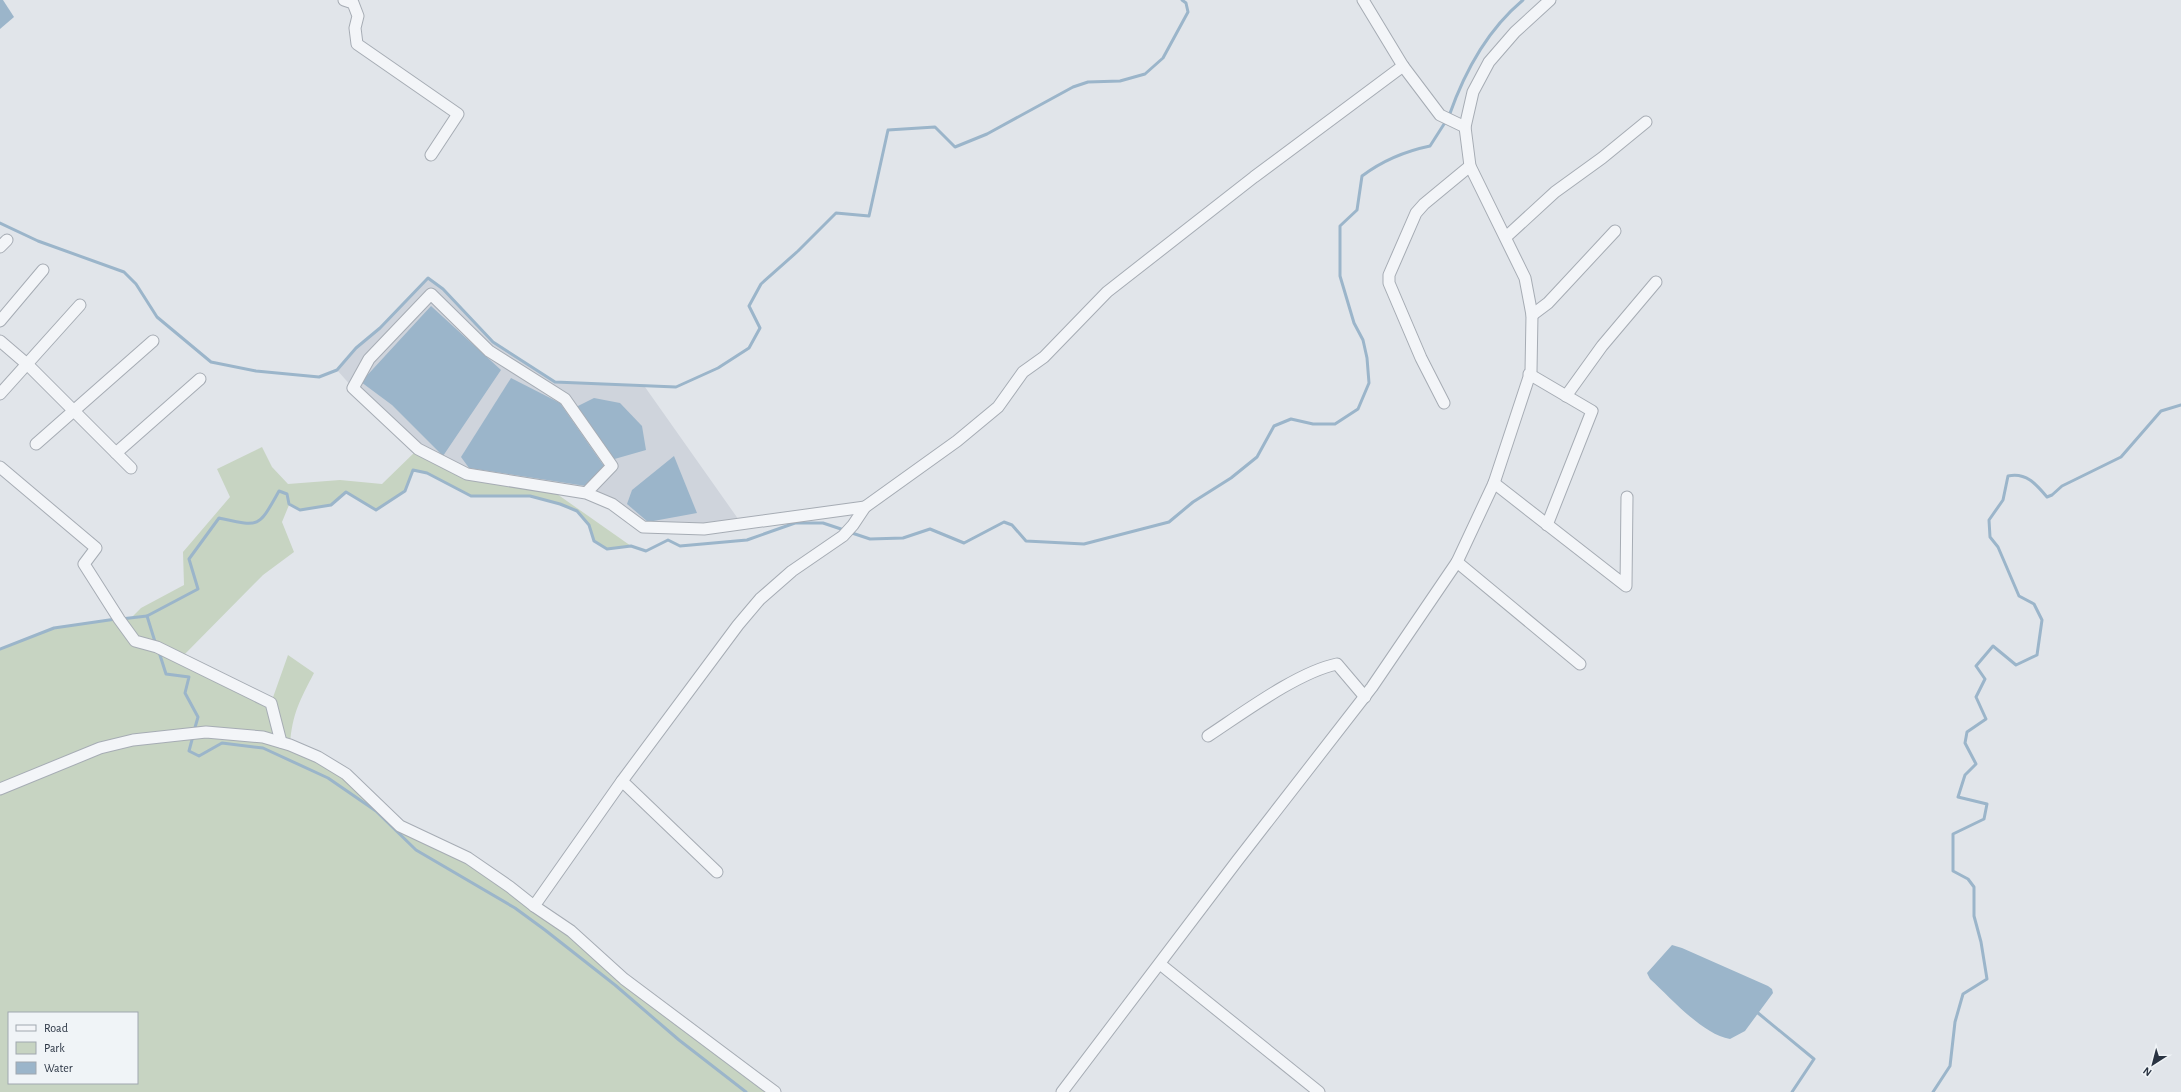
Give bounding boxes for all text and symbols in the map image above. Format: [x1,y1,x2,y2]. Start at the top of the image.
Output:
legend [8,1012,138,1084]
text: Road [44,1022,68,1034]
text: Park [44,1042,65,1054]
north arrow [2133,1044,2173,1084]
text: Water [44,1062,73,1074]
text: N [2141,1065,2154,1078]

